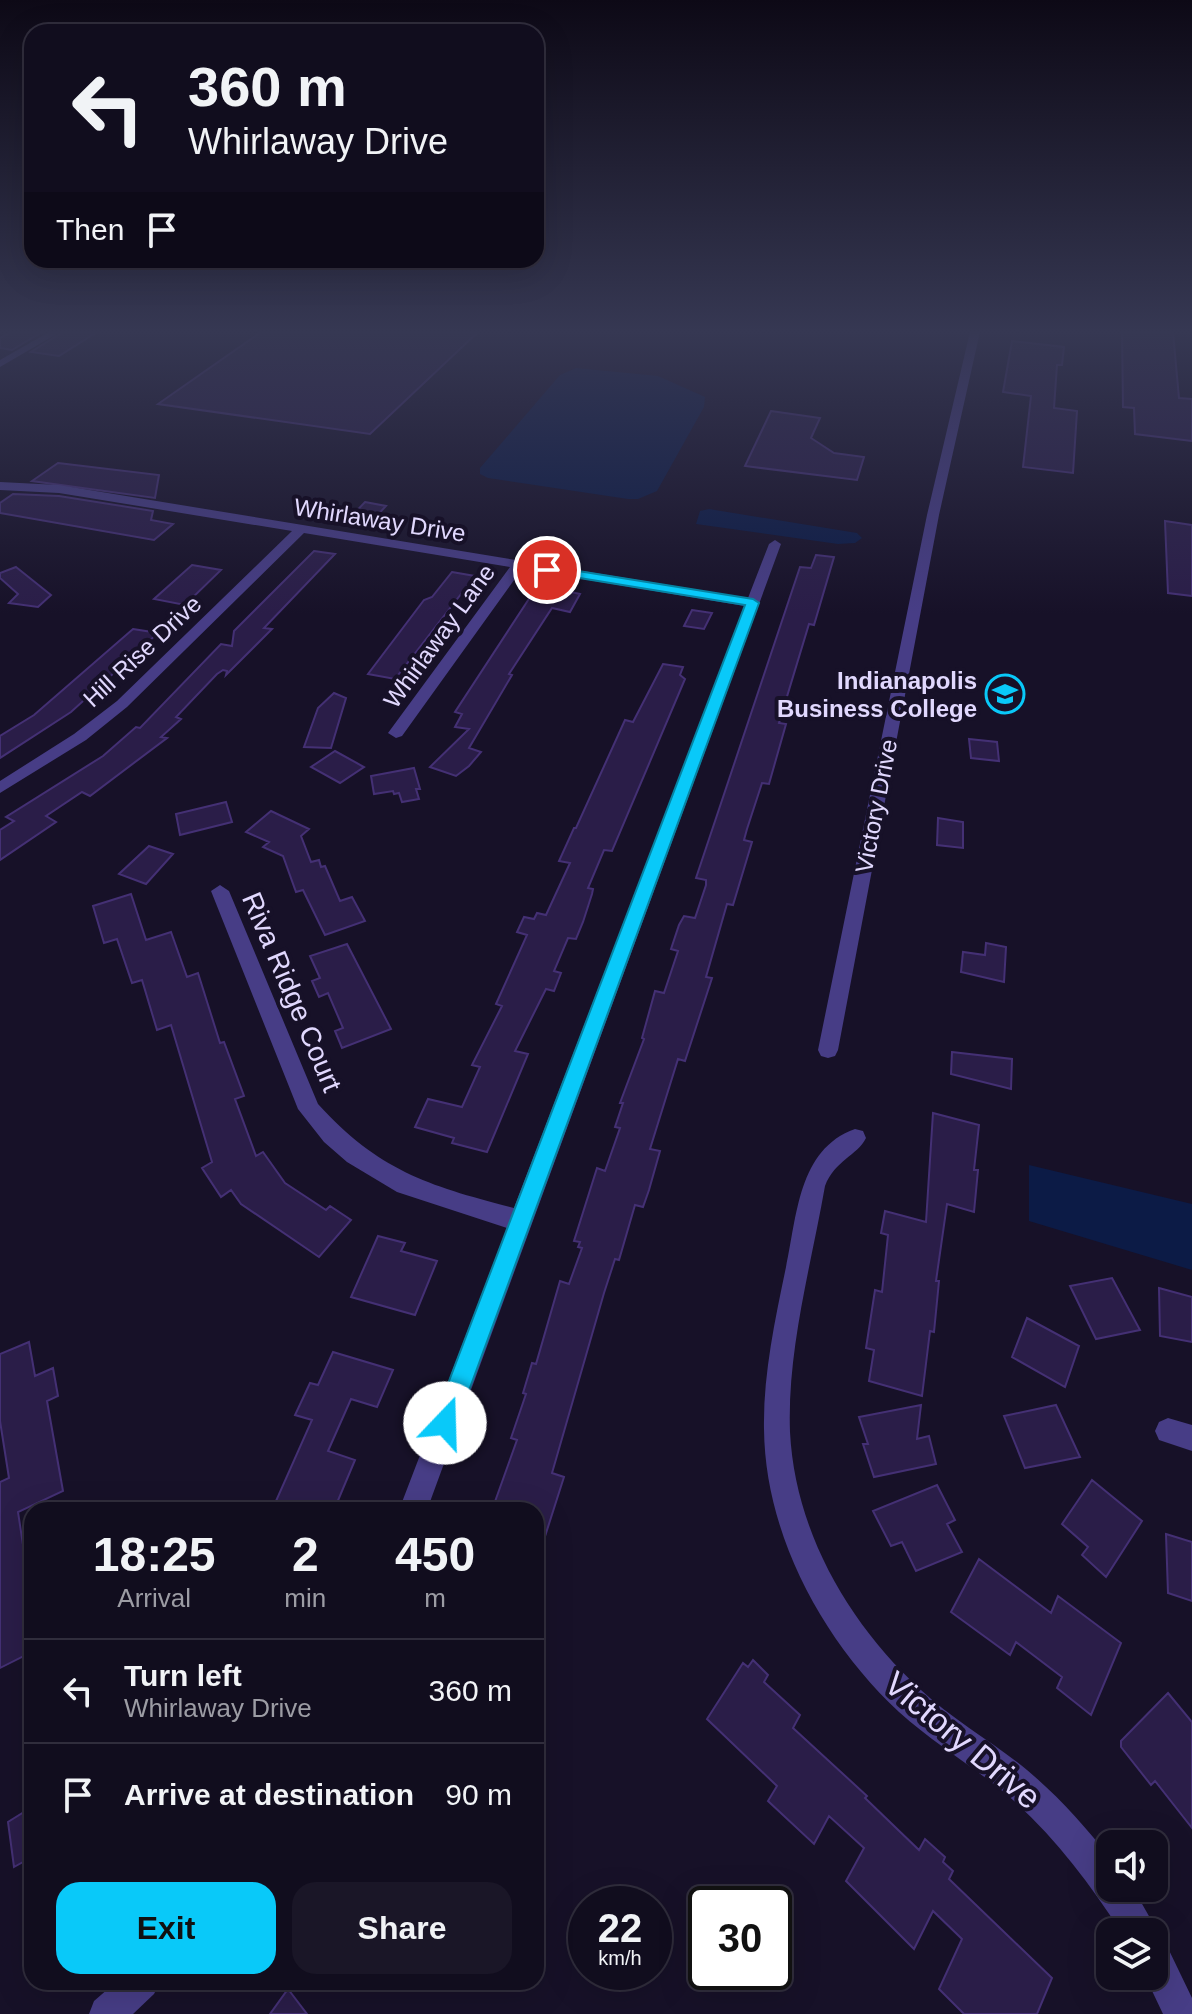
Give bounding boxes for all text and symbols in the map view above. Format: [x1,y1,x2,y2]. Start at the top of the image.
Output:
text: 360 m [188,55,347,118]
icon: left [56,56,160,160]
text: Whirlaway Drive [188,121,448,162]
icon: arrive [140,208,184,252]
text: Then [56,213,124,246]
street label: Whirlaway Drive [292,493,468,547]
pin [513,536,581,604]
icon: arrive [525,548,569,592]
street label: Whirlaway Lane [378,559,500,713]
street label: Hill Rise Drive [78,590,206,712]
place label: Indianapolis Business College [777,667,977,722]
school or university icon: Indianapolis Business College [984,673,1026,715]
street label: Victory Drive [850,737,902,875]
street label: Riva Ridge Court [236,888,348,1096]
position arrow [403,1381,487,1465]
text: 18:25 [93,1528,216,1581]
text: 2 [292,1528,319,1581]
text: 450 [395,1528,475,1581]
text: Arrival [117,1583,191,1613]
text: min [284,1583,326,1613]
text: m [424,1583,446,1613]
text: Turn left [124,1659,242,1692]
street label: Victory Drive [877,1664,1049,1816]
icon: left [56,1669,100,1713]
text: 360 m [429,1674,512,1707]
text: Whirlaway Drive [124,1693,312,1723]
icon: arrive [56,1773,100,1817]
text: Arrive at destination [124,1778,414,1811]
text: 90 m [445,1778,512,1811]
map controls [1096,1830,1168,1990]
button: sound [1096,1830,1168,1902]
button: Exit [56,1882,276,1974]
button: Share [292,1882,512,1974]
speed limit sign: 30 [688,1886,792,1990]
text: 22 [598,1906,642,1950]
button: layers [1096,1918,1168,1990]
text: km/h [598,1947,642,1969]

